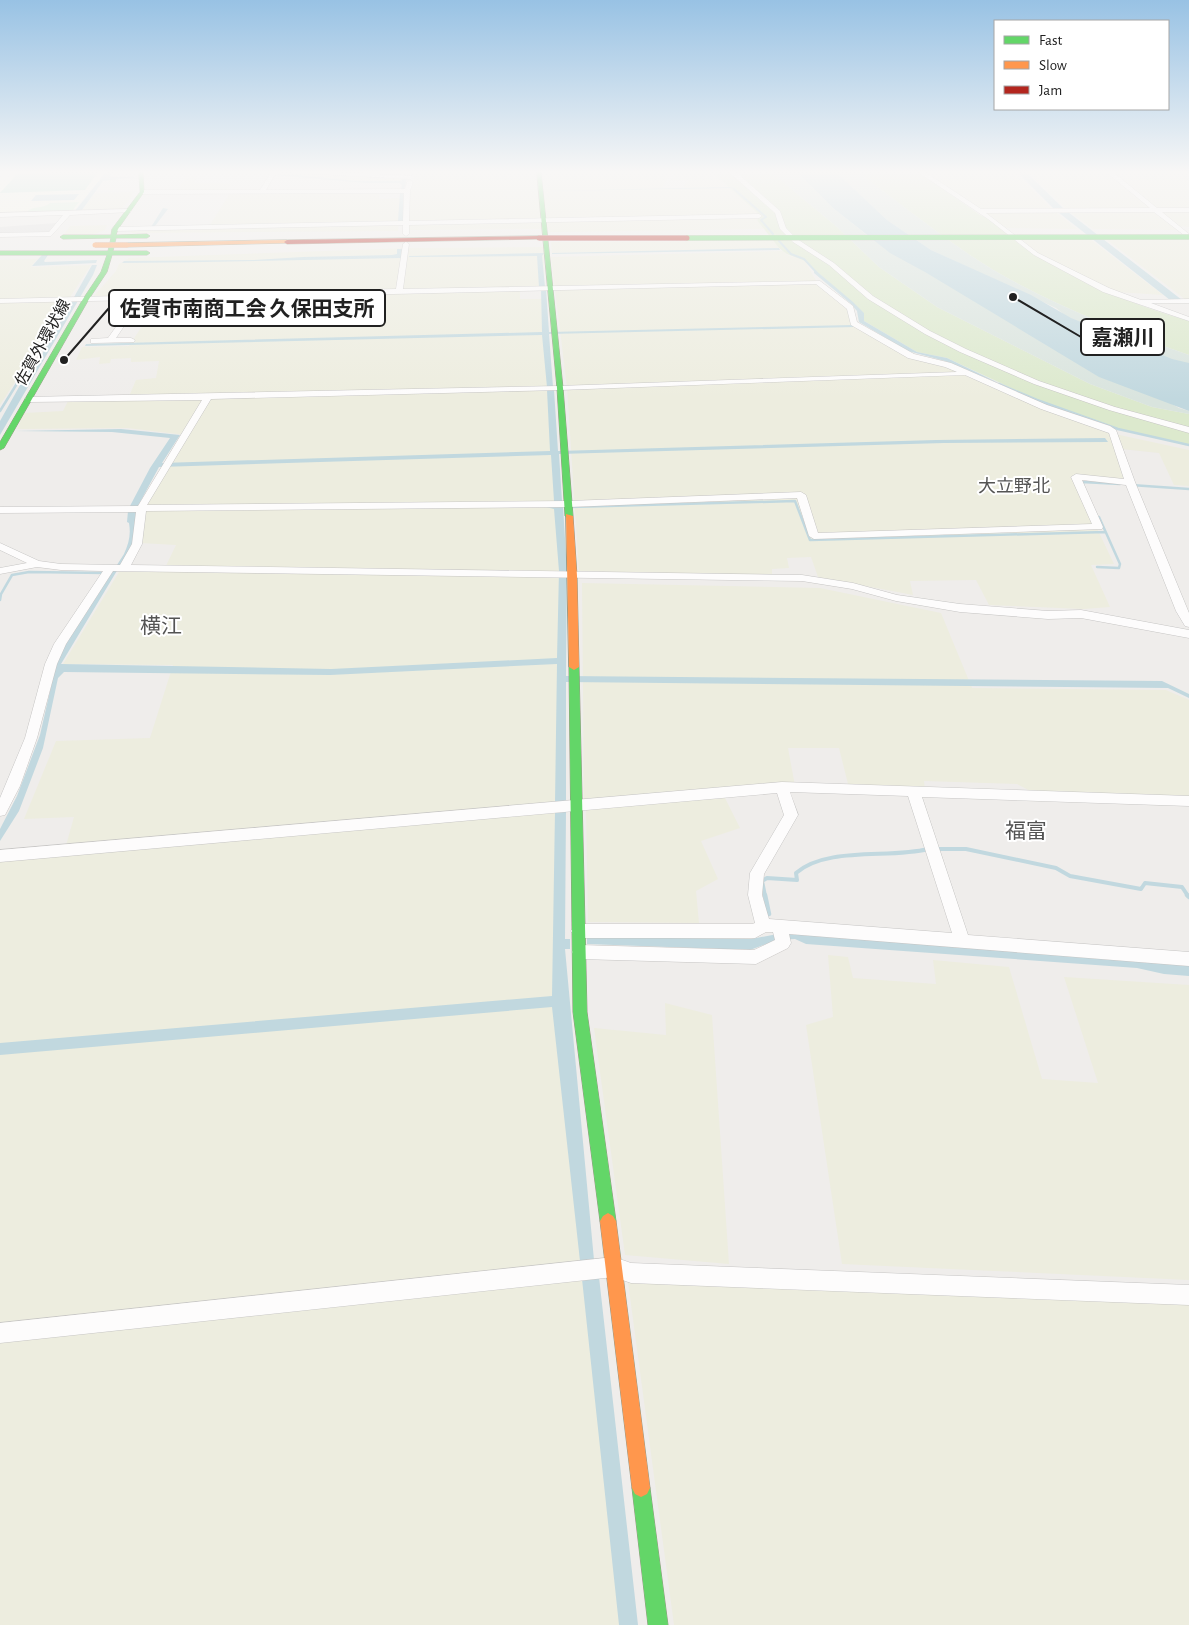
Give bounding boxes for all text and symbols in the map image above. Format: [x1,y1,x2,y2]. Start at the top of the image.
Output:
legend [994,20,1169,110]
text: Fast [1039,33,1063,48]
text: Slow [1039,58,1067,73]
text: Jam [1039,83,1062,98]
callout: 佐賀市南商工会 久保田支所 [109,290,385,326]
street label: 佐賀外環状線 [12,296,73,388]
text: 佐賀市南商工会 久保田支所 [119,298,375,320]
callout: 嘉瀬川 [1081,319,1164,355]
text: 嘉瀬川 [1092,327,1155,349]
district label: 大立野北 [978,476,1050,496]
district label: 横江 [140,615,182,637]
district label: 福富 [1005,820,1047,842]

